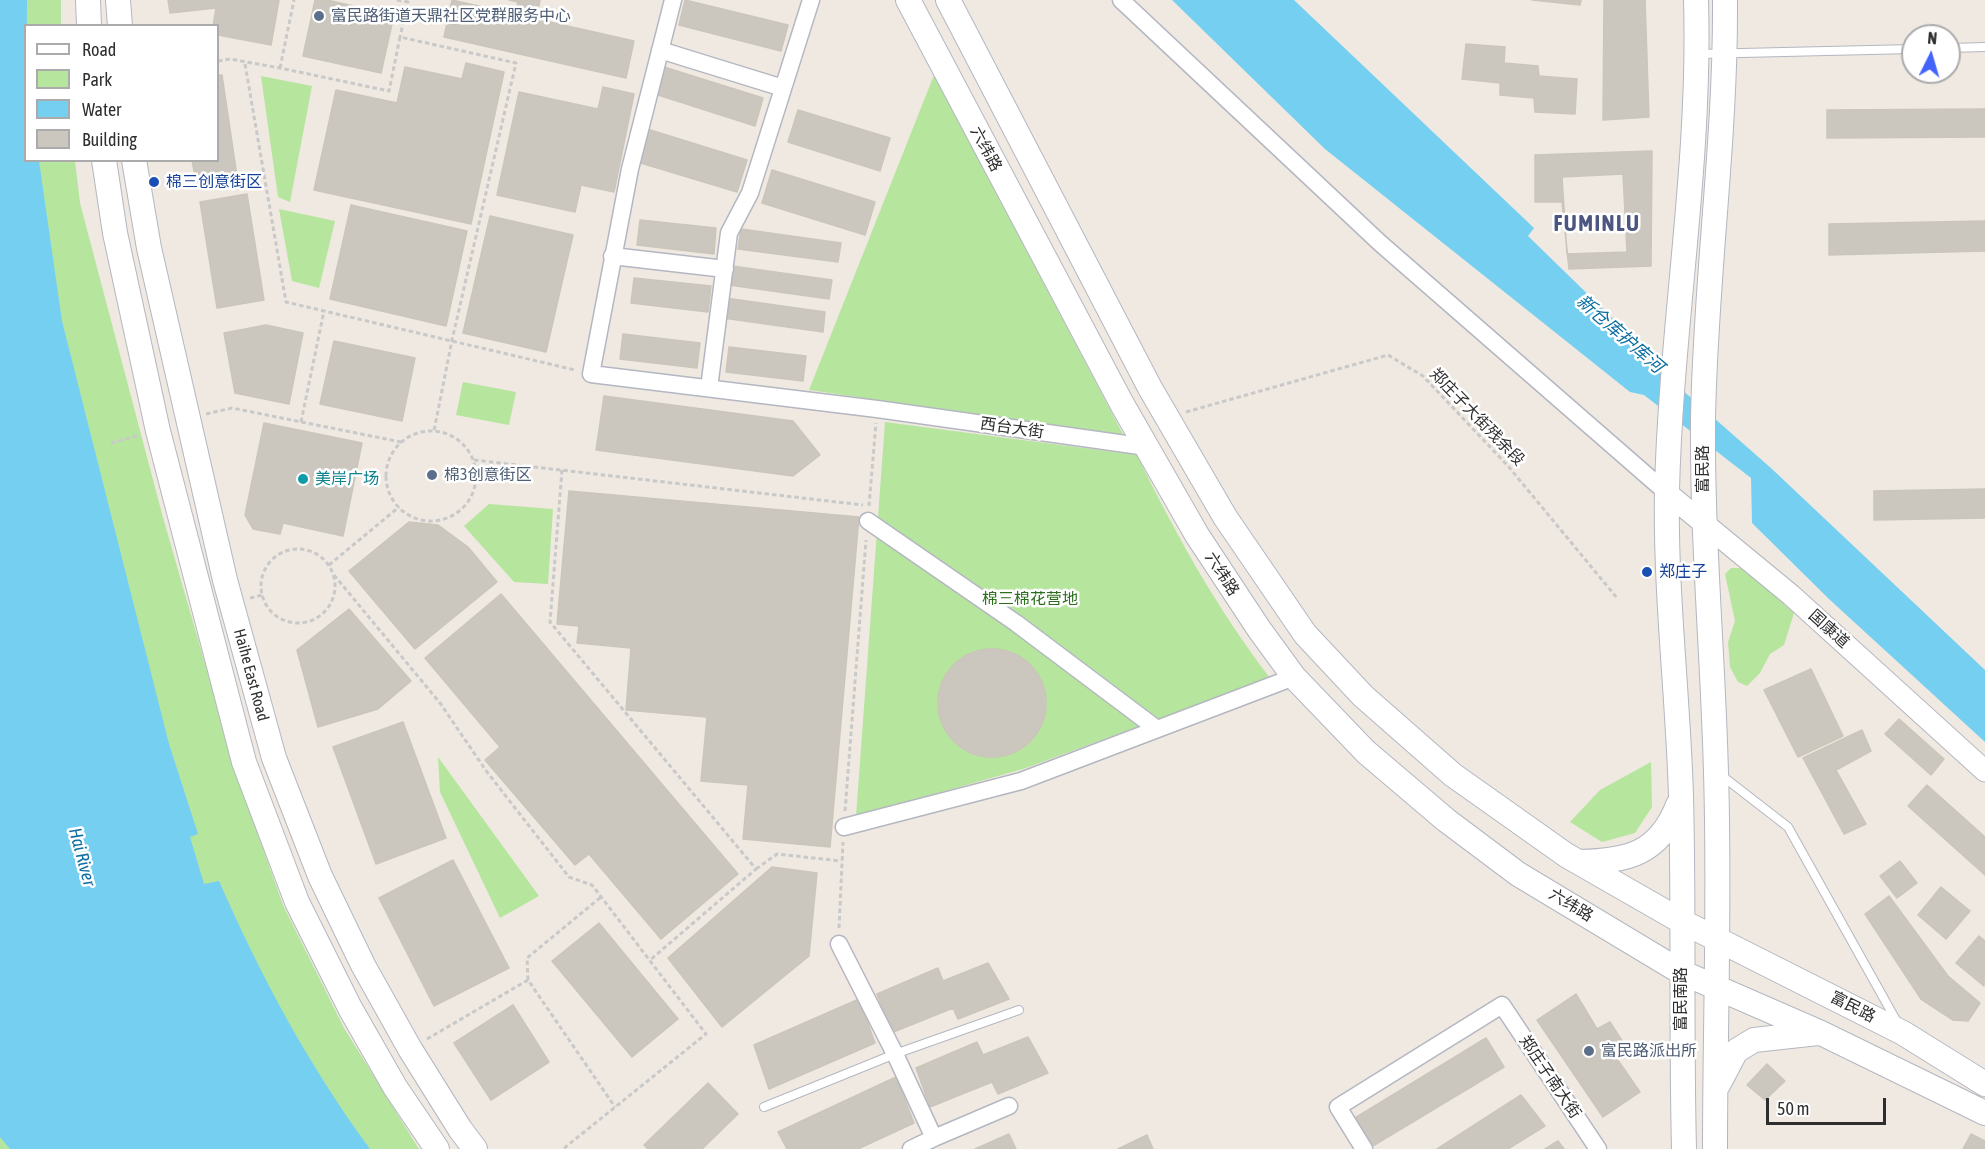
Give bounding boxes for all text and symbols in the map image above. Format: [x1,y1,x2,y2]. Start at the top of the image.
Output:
place label: 富民路街道天鼎社区党群服务中心 [331,6,571,26]
marker: 富民路街道天鼎社区党群服务中心 [312,9,326,23]
legend [24,24,219,162]
north arrow [1901,24,1961,84]
text: N [1927,29,1938,47]
text: Road [82,39,116,60]
text: Park [82,69,112,90]
text: Water [82,99,121,120]
street label: 六纬路 [966,123,1006,175]
text: Building [82,129,137,150]
place label: 棉三创意街区 [166,172,262,192]
marker: 棉三创意街区 [147,175,161,189]
district label: FUMINLU [1553,211,1641,237]
water label: 新仓库护库河 [1572,290,1668,378]
street label: 郑庄子大街残余段 [1426,364,1528,470]
street label: 西台大街 [979,414,1045,442]
street label: 富民路 [1693,445,1713,493]
place label: 棉3创意街区 [444,465,532,485]
marker: 棉3创意街区 [425,468,439,482]
place label: 美岸广场 [315,469,379,489]
marker: 美岸广场 [296,472,310,486]
street label: 六纬路 [1201,549,1243,599]
place label: 郑庄子 [1659,562,1707,582]
marker: 郑庄子 [1640,565,1654,579]
park label: 棉三棉花营地 [982,589,1078,609]
street label: 国康道 [1805,606,1853,652]
street label: Haihe East Road [229,627,273,723]
water label: Hai River [64,826,100,888]
street label: 六纬路 [1545,884,1597,926]
street label: 富民南路 [1671,967,1691,1031]
street label: 富民路 [1827,988,1879,1026]
street label: 郑庄子南大街 [1515,1032,1585,1122]
place label: 富民路派出所 [1601,1041,1697,1061]
marker: 富民路派出所 [1582,1044,1596,1058]
scale bar [1769,1086,1889,1124]
text: 50 m [1777,1098,1809,1119]

